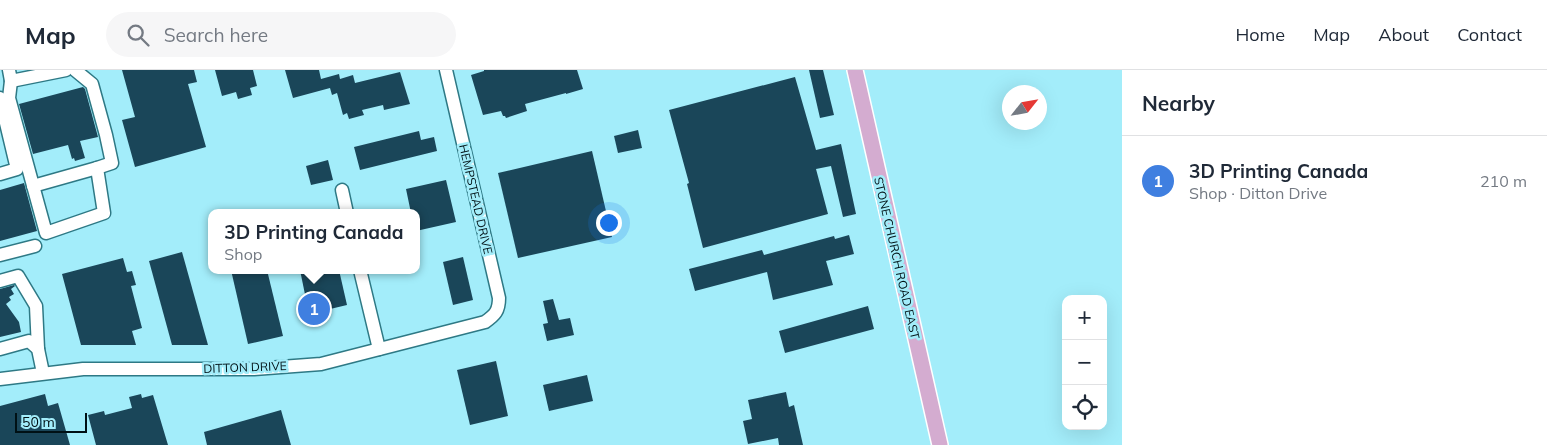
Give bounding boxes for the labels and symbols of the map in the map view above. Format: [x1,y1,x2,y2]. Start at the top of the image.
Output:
north arrow [1002,85,1047,130]
street label: HEMPSTEAD DRIVE [456,142,496,256]
street label: STONE CHURCH ROAD EAST [871,176,923,341]
your location [596,210,622,236]
pin: 1 [298,290,330,328]
street label: DITTON DRIVE [203,358,287,376]
scale bar [15,410,88,433]

